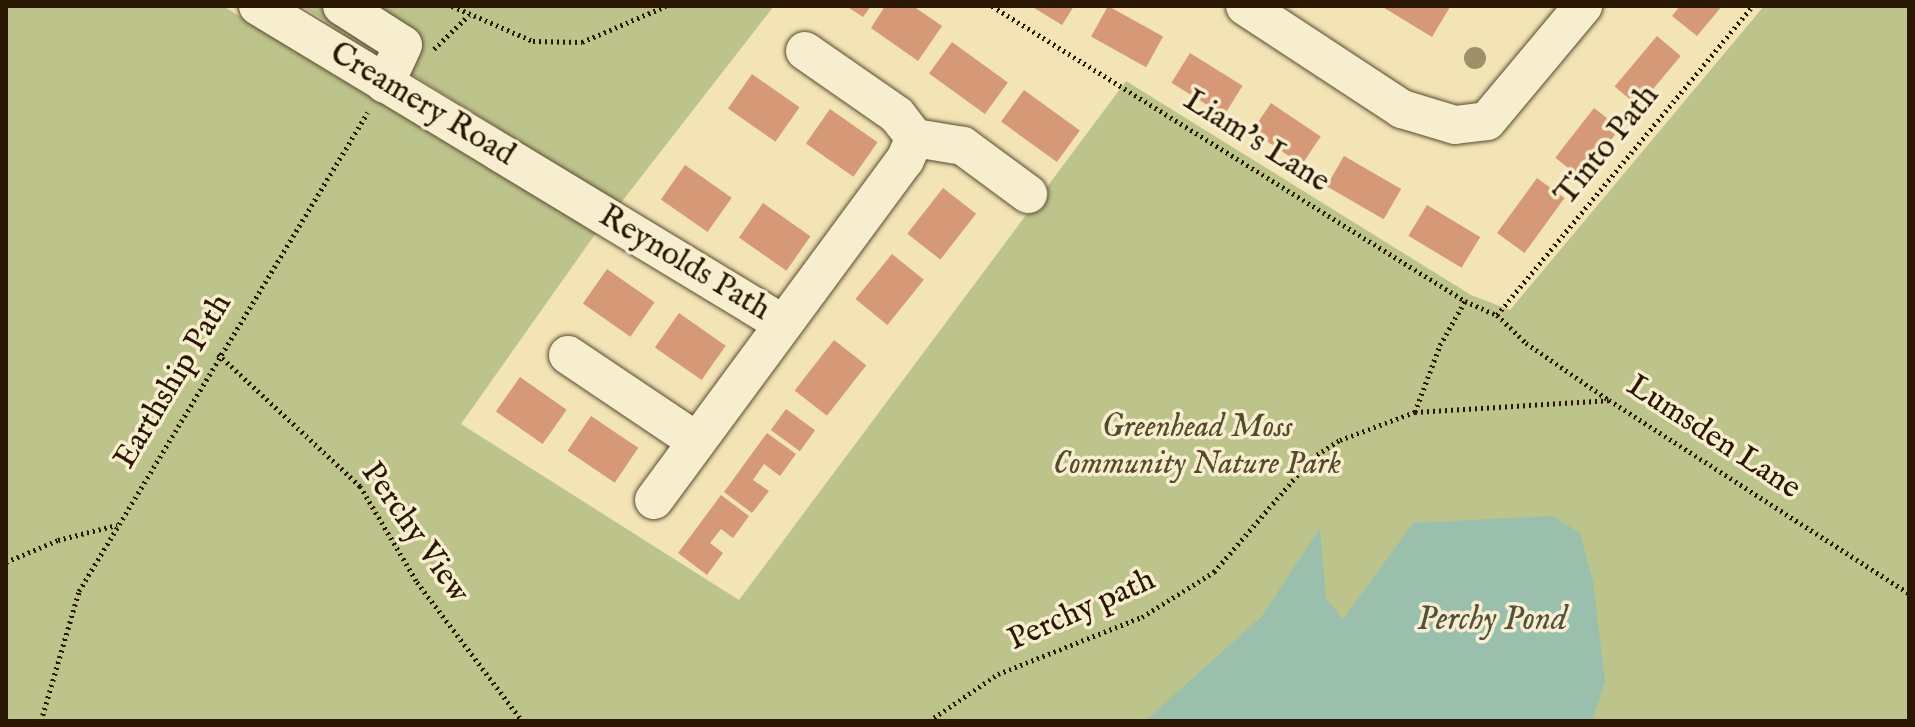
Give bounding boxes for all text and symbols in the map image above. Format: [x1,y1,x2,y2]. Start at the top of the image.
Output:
street label: Creamery Road [322,35,522,175]
street label: Tinto Path [1548,78,1668,214]
street label: Liam's Lane [1176,82,1336,202]
street label: Reynolds Path [591,198,777,330]
street label: Earthship Path [107,288,241,476]
street label: Lumsden Lane [1619,368,1807,508]
park label: Greenhead Moss Community Nature Park [1053,410,1341,485]
street label: Perchy View [352,455,476,611]
street label: Perchy path [1003,562,1161,660]
water label: Perchy Pond [1417,600,1567,640]

